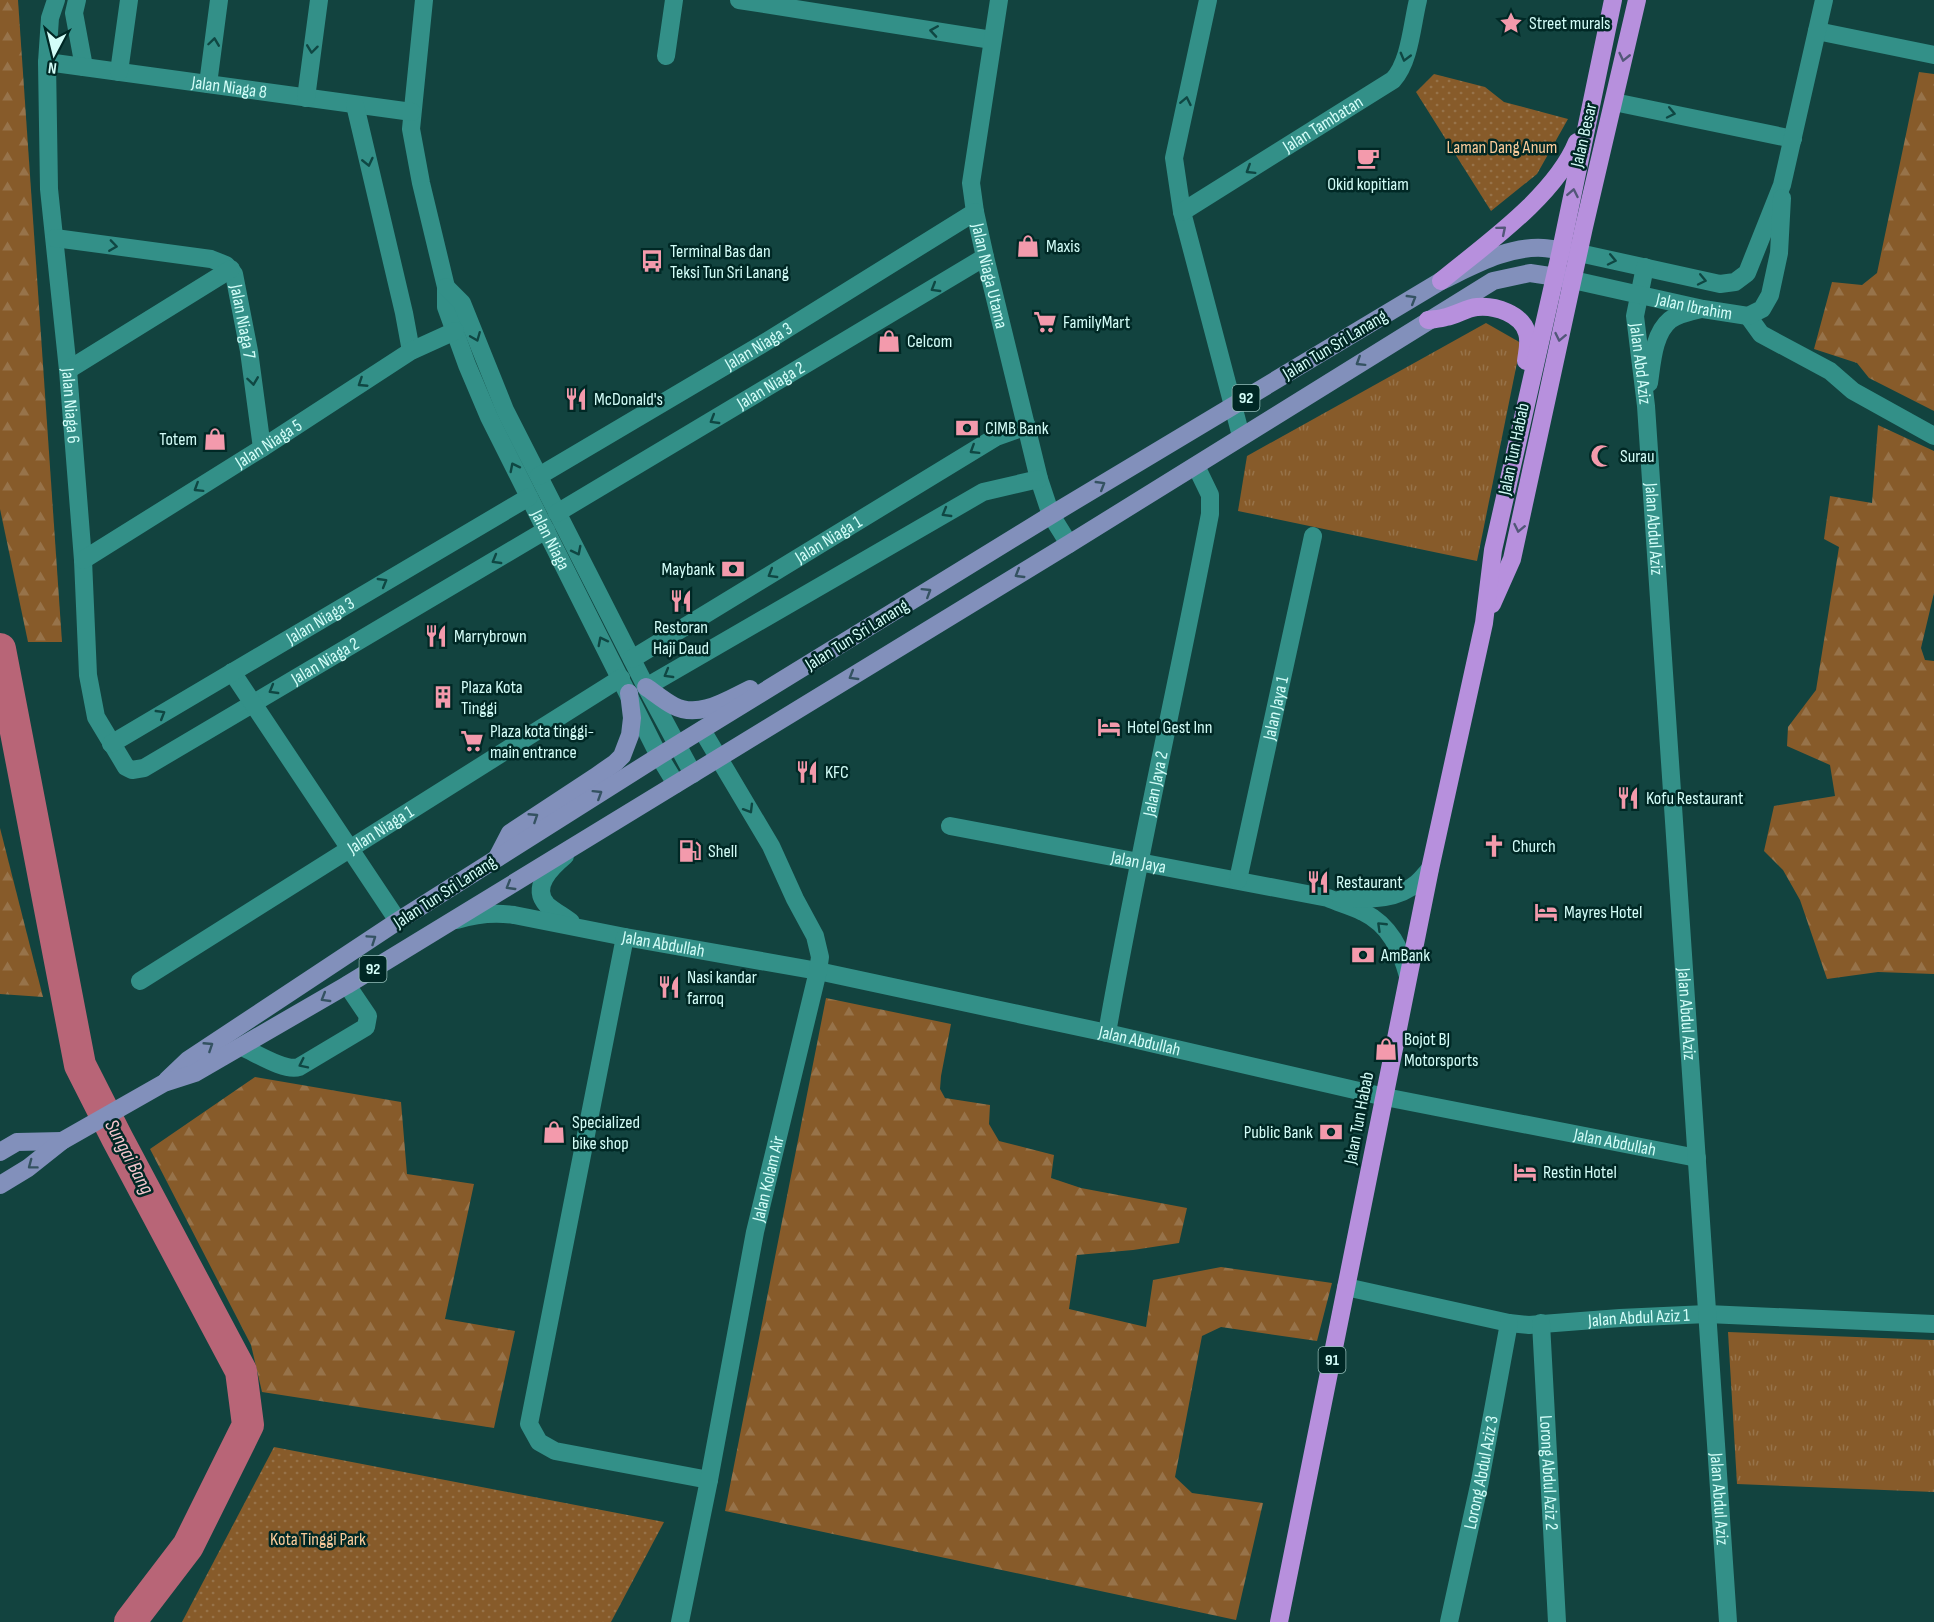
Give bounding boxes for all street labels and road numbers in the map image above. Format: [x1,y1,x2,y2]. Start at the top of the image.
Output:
street label: Jalan Niaga 8 [189,71,268,103]
street label: Jalan Tambatan [1278,91,1367,157]
street label: Jalan Besar [1566,101,1602,170]
street label: Jalan Niaga Utama [967,220,1013,331]
street label: Jalan Niaga 7 [226,282,261,361]
street label: Jalan Ibrahim [1653,288,1734,324]
street label: Jalan Tun Sri Lanang [1278,306,1391,385]
street label: Jalan Niaga 3 [720,318,796,375]
street label: Jalan Abd Aziz [1625,321,1656,406]
street label: Jalan Niaga 2 [732,357,808,414]
street label: Jalan Niaga 6 [57,366,84,444]
road number: 92 [1232,385,1260,411]
street label: Jalan Tun Habab [1494,401,1534,498]
street label: Jalan Niaga 5 [230,414,306,473]
street label: Jalan Abdul Aziz [1641,481,1668,576]
street label: Jalan Niaga [526,505,575,574]
street label: Jalan Niaga 1 [790,511,866,568]
street label: Jalan Niaga 3 [282,592,358,649]
street label: Jalan Tun Sri Lanang [801,595,912,676]
street label: Jalan Niaga 2 [286,633,363,690]
street label: Jalan Jaya 1 [1258,673,1293,743]
street label: Jalan Jaya 2 [1138,749,1172,819]
street label: Jalan Niaga 1 [343,801,418,859]
street label: Jalan Jaya [1108,846,1168,877]
street label: Jalan Tun Sri Lanang [389,851,500,933]
street label: Jalan Abdullah [619,926,706,961]
road number: 92 [360,956,386,982]
street label: Jalan Abdul Aziz [1673,966,1701,1061]
street label: Jalan Abdullah [1096,1021,1183,1060]
street label: Jalan Tun Habab [1340,1070,1378,1167]
street label: Jalan Abdullah [1571,1123,1658,1160]
street label: Jalan Kolam Air [747,1134,788,1225]
street label: Jalan Abdul Aziz 1 [1586,1304,1691,1331]
road number: 91 [1318,1347,1346,1373]
street label: Lorong Abdul Aziz 3 [1459,1414,1502,1531]
street label: Lorong Abdul Aziz 2 [1535,1415,1563,1531]
street label: Jalan Abdul Aziz [1706,1451,1733,1546]

